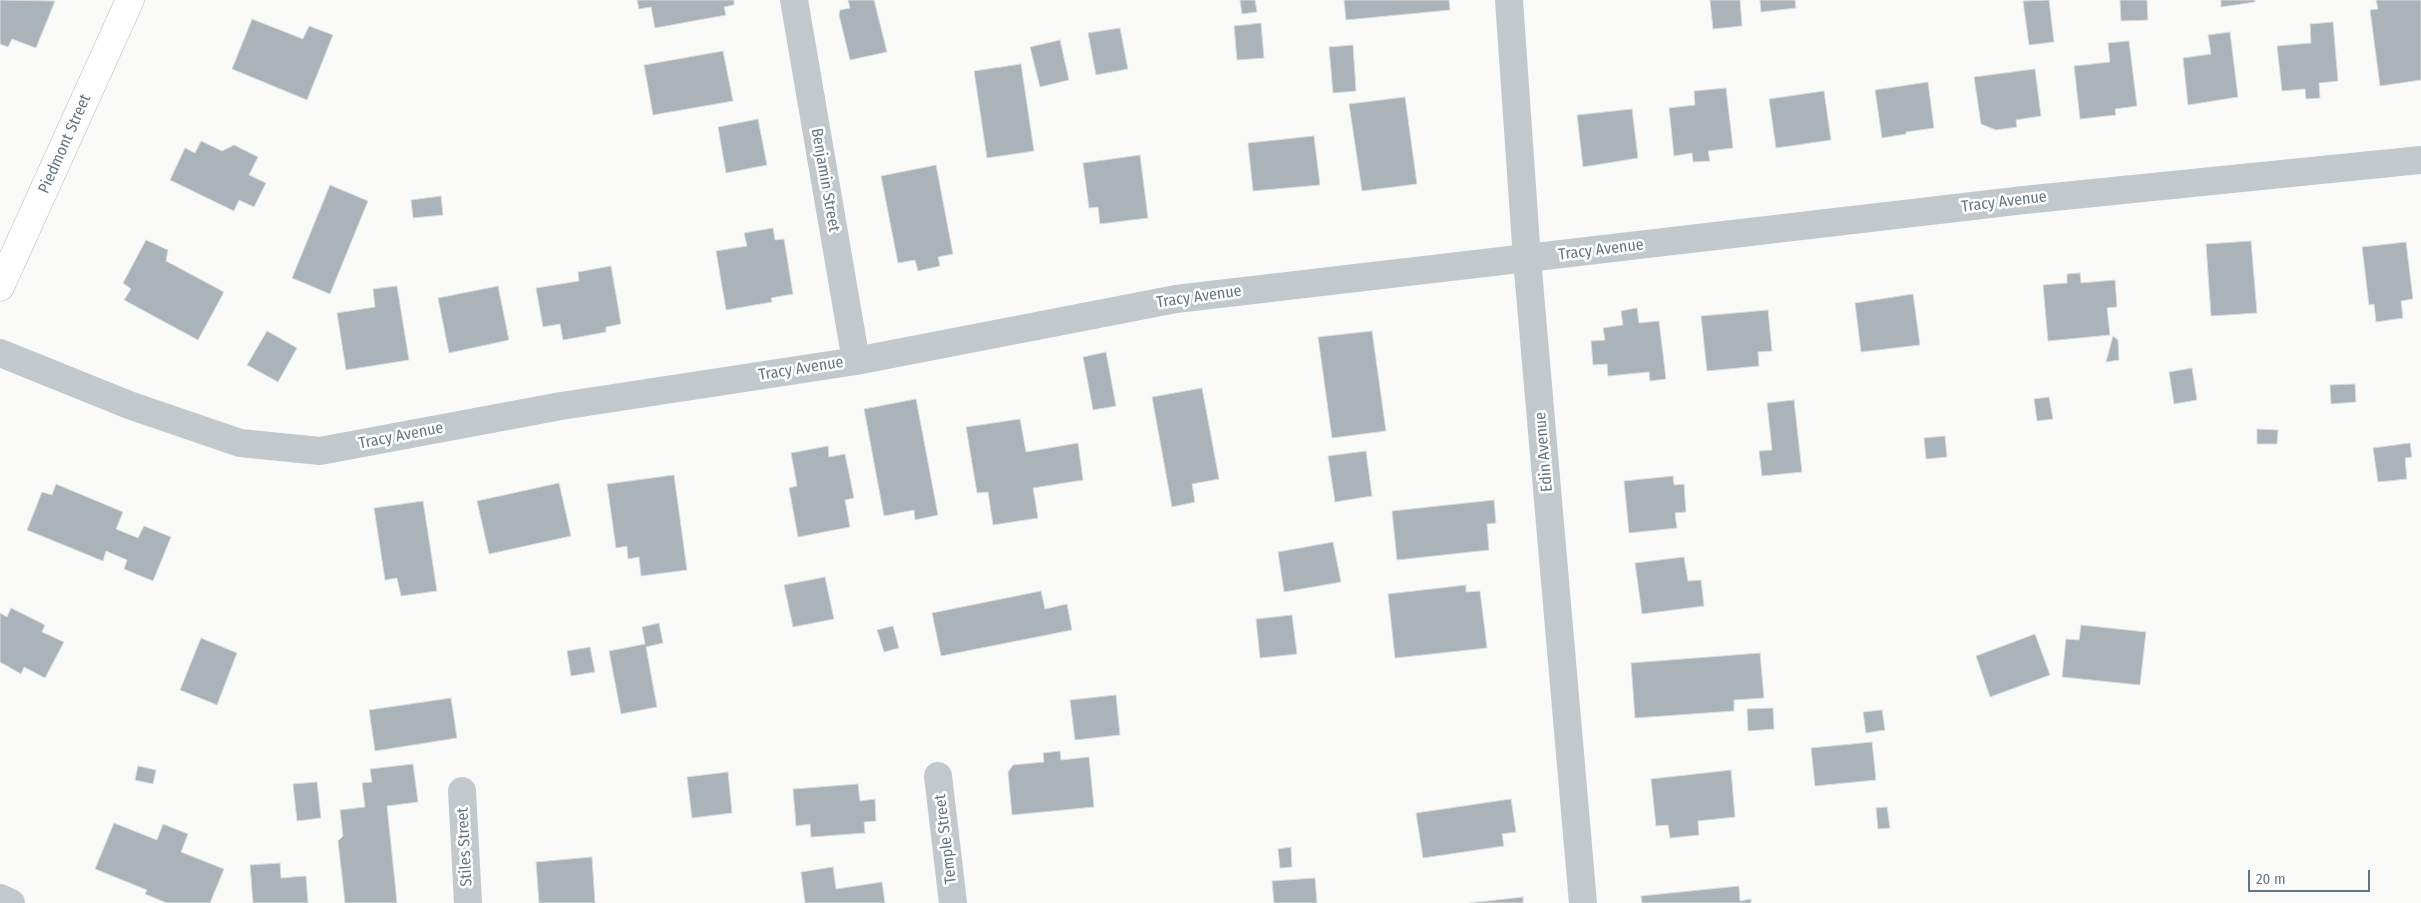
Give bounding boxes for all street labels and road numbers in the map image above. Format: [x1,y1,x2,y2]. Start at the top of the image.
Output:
street label: Piedmont Street [35,92,95,196]
street label: Benjamin Street [806,127,844,233]
street label: Tracy Avenue [1960,187,2048,217]
street label: Tracy Avenue [1557,235,1645,265]
street label: Tracy Avenue [1155,282,1243,312]
street label: Tracy Avenue [757,353,845,385]
street label: Edin Avenue [1531,411,1557,493]
street label: Tracy Avenue [357,418,445,454]
street label: Temple Street [931,793,961,885]
street label: Stiles Street [453,807,477,887]

